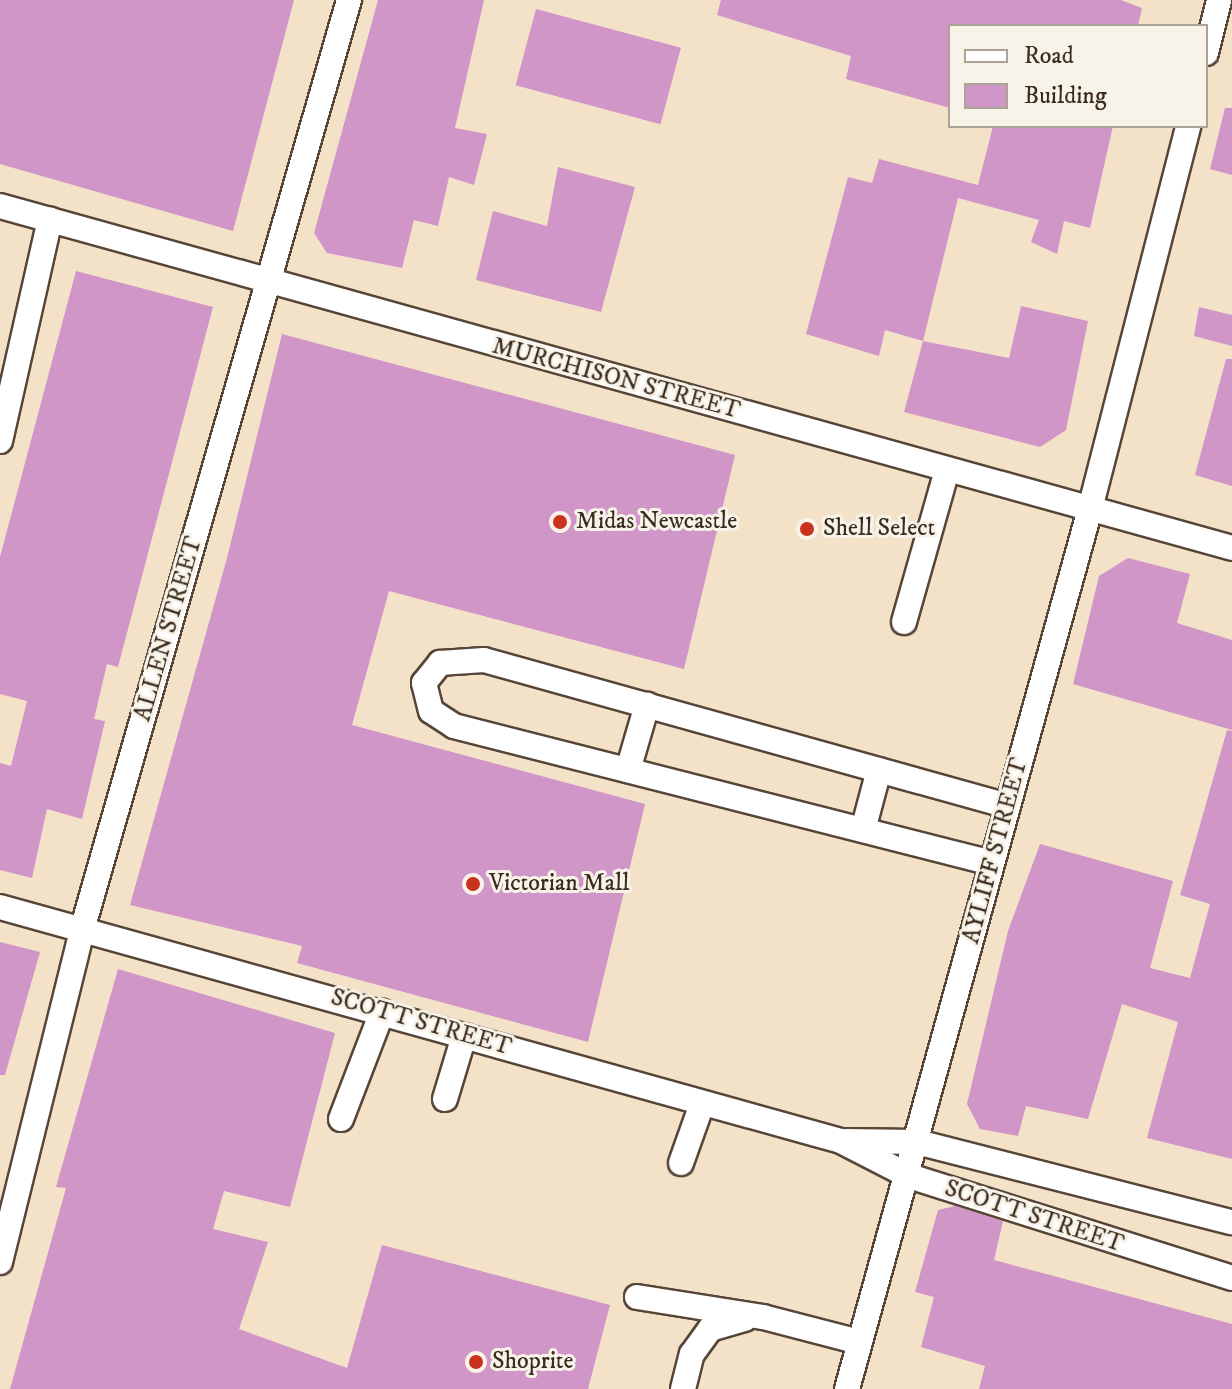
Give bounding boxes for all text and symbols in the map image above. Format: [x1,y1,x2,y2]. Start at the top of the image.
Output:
legend [948,24,1208,128]
text: Road [1024,41,1074,71]
text: Building [1024,81,1107,111]
street label: MURCHISON STREET [489,332,743,426]
place label: Midas Newcastle [576,508,737,536]
marker: Midas Newcastle [551,513,569,531]
place label: Shell Select [823,515,935,543]
marker: Shell Select [798,520,816,538]
street label: ALLEN STREET [129,533,209,725]
street label: AYLIFF STREET [957,755,1035,947]
place label: Victorian Mall [489,870,629,898]
marker: Victorian Mall [464,875,482,893]
street label: SCOTT STREET [327,983,515,1063]
street label: SCOTT STREET [941,1175,1127,1259]
place label: Shoprite [492,1348,573,1376]
marker: Shoprite [467,1353,485,1371]

